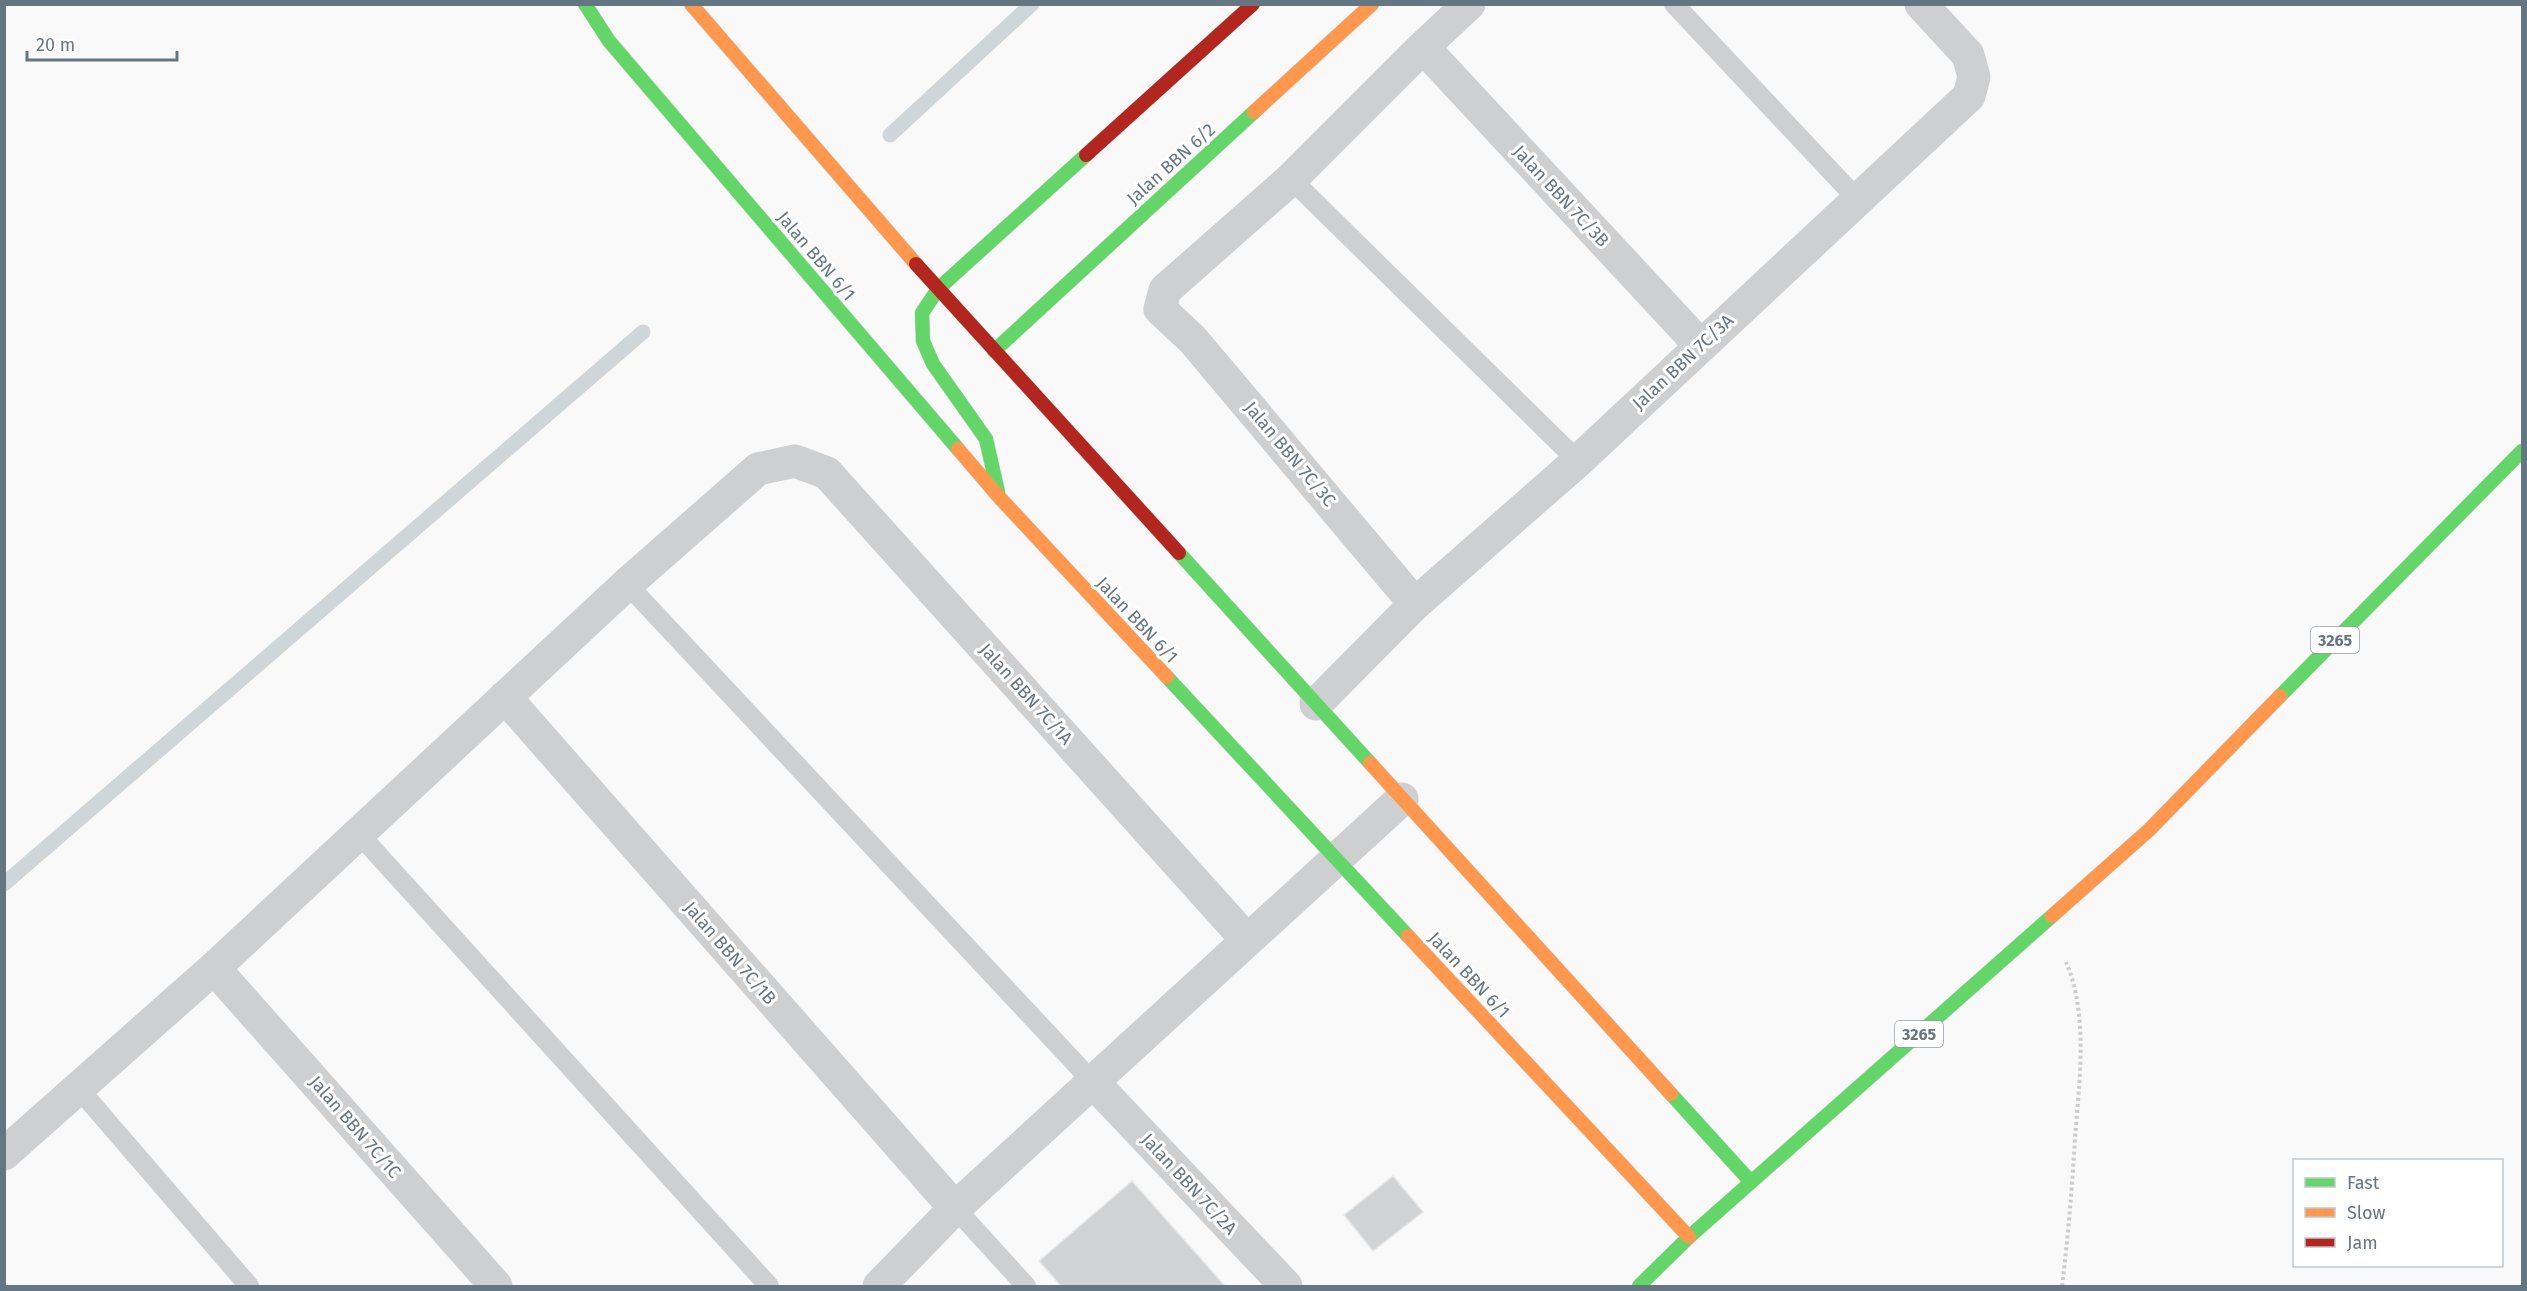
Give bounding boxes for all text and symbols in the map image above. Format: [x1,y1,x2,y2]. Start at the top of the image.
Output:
scale bar [27,24,177,62]
text: 20 m [36,34,75,56]
street label: Jalan BBN 6/2 [1122,119,1220,209]
street label: Jalan BBN 7C/3B [1508,141,1614,251]
street label: Jalan BBN 6/1 [772,207,860,305]
street label: Jalan BBN 7C/3A [1628,309,1739,414]
street label: Jalan BBN 7C/3C [1240,397,1340,511]
street label: Jalan BBN 6/1 [1092,572,1182,668]
road number: 3265 [2311,627,2359,653]
street label: Jalan BBN 7C/1A [975,639,1078,750]
street label: Jalan BBN 7C/1B [679,897,781,1009]
street label: Jalan BBN 6/1 [1424,927,1514,1023]
road number: 3265 [1895,1021,1943,1047]
street label: Jalan BBN 7C/1C [305,1071,405,1183]
street label: Jalan BBN 7C/2A [1137,1129,1242,1240]
legend [2293,1159,2503,1267]
text: Fast [2347,1172,2380,1194]
text: Slow [2347,1202,2386,1224]
text: Jam [2347,1232,2378,1254]

